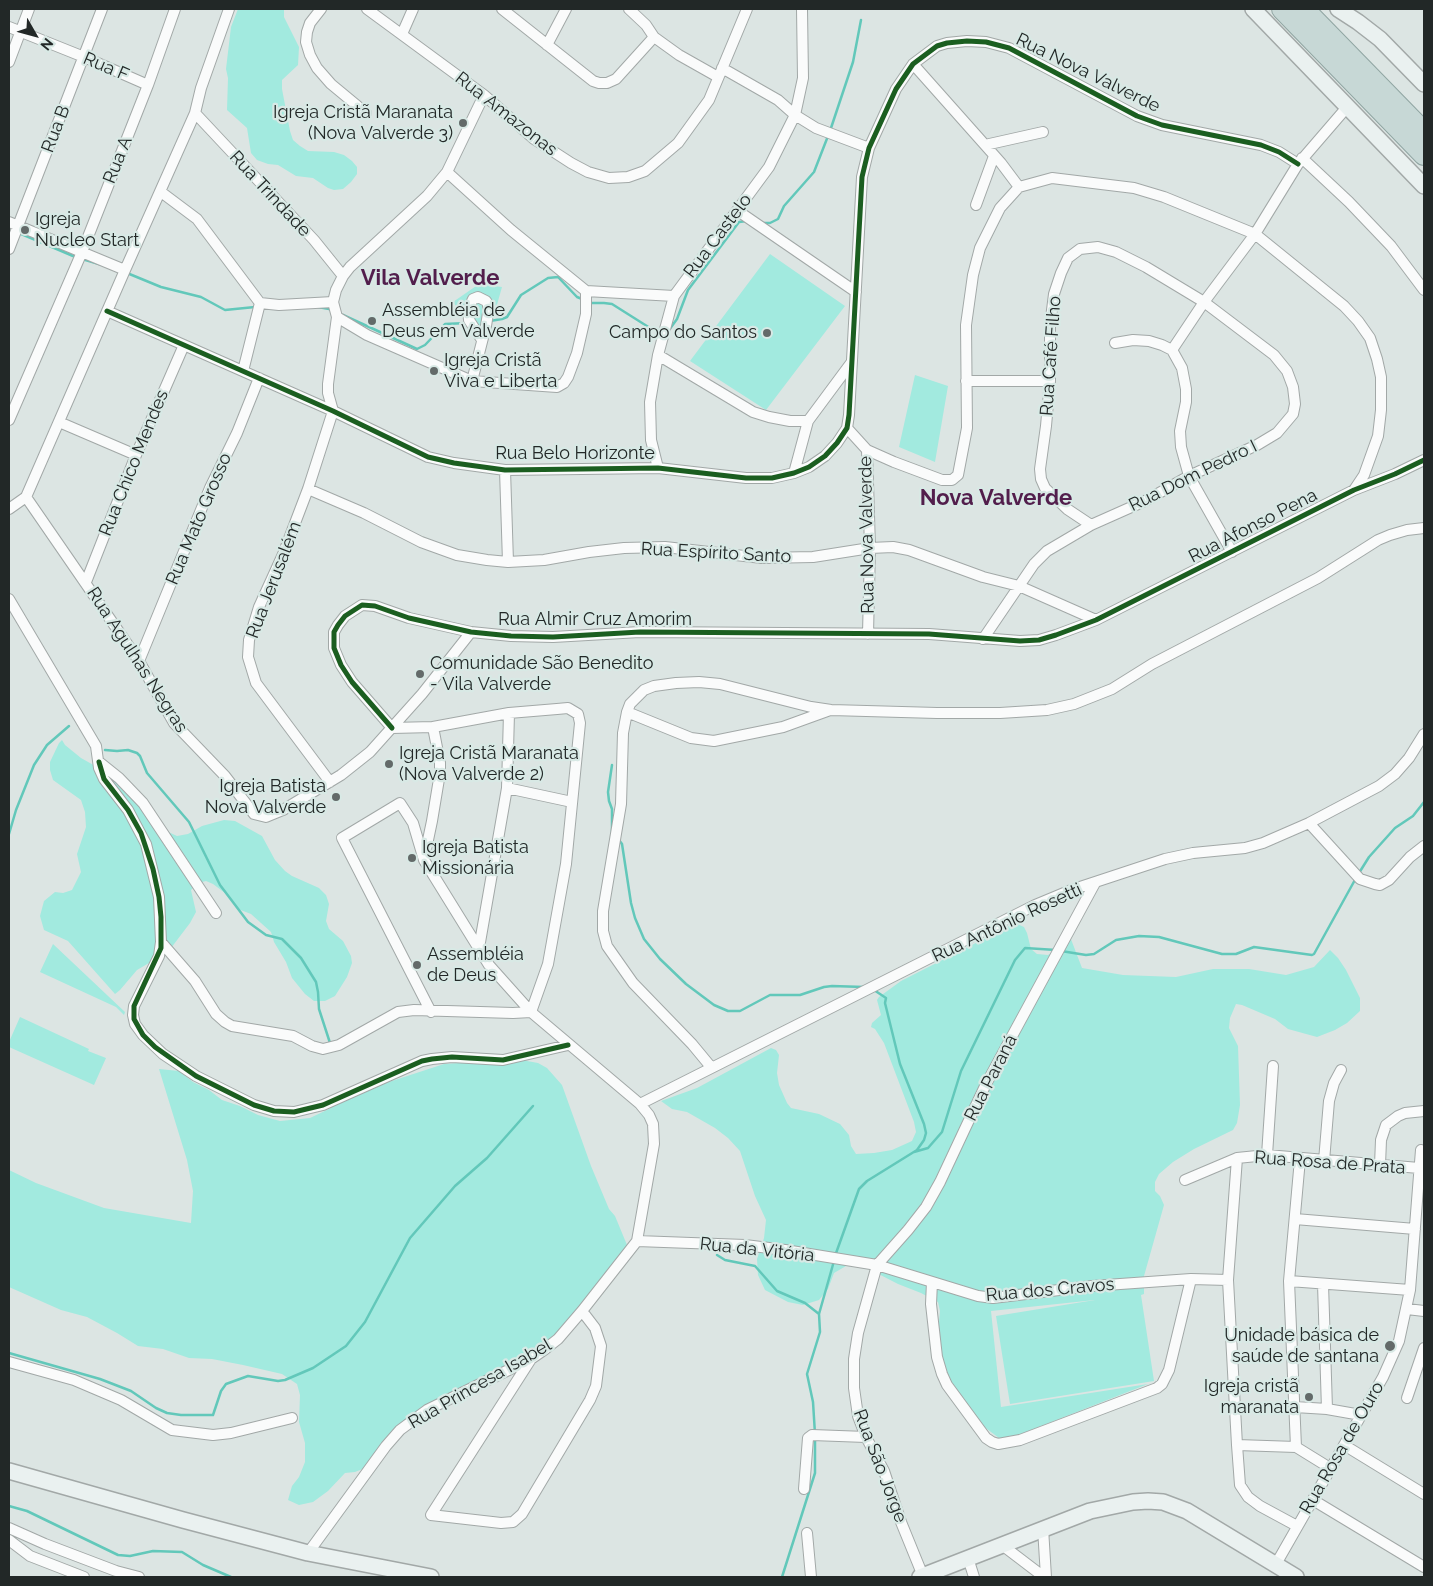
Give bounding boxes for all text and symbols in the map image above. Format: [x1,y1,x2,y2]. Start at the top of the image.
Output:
north arrow [10,10,60,60]
street label: Rua Nova Valverde [1012,29,1164,117]
text: N [37,35,56,53]
street label: Rua F [80,48,132,86]
street label: Rua Amazonas [451,67,561,161]
street label: Rua B [37,102,75,156]
place label: Igreja Cristã Maranata (Nova Valverde 3) [273,102,453,144]
marker: Igreja Cristã Maranata (Nova Valverde 3) [457,117,469,129]
street label: Rua A [99,133,137,187]
street label: Rua Trindade [225,147,315,241]
street label: Rua Castelo [679,190,757,282]
place label: Igreja Nucleo Start [35,209,139,252]
marker: Igreja Nucleo Start [19,224,31,236]
district label: Vila Valverde [361,265,499,291]
street label: Rua Café Filho [1036,295,1066,417]
place label: Assembléia de Deus em Valverde [382,300,534,342]
marker: Assembléia de Deus em Valverde [366,315,378,327]
place label: Campo do Santos [609,322,757,344]
marker: Campo do Santos [761,327,773,339]
place label: Igreja Cristã Viva e Liberta [444,350,557,392]
marker: Igreja Cristã Viva e Liberta [428,365,440,377]
street label: Rua Chico Mendes [95,387,173,539]
street label: Rua Dom Pedro I [1125,436,1261,516]
street label: Rua Belo Horizonte [495,443,655,465]
street label: Rua Mato Grosso [162,450,236,588]
street label: Rua Nova Valverde [855,456,879,614]
street label: Rua Afonso Pena [1185,484,1321,568]
district label: Nova Valverde [920,485,1072,511]
street label: Rua Jerusalém [242,519,306,641]
street label: Rua Espírito Santo [640,538,792,568]
street label: Rua Agulhas Negras [82,583,192,737]
street label: Rua Almir Cruz Amorim [498,609,692,631]
place label: Comunidade São Benedito - Vila Valverde [430,653,653,696]
marker: Comunidade São Benedito - Vila Valverde [414,668,426,680]
place label: Igreja Cristã Maranata (Nova Valverde 2) [399,743,579,786]
marker: Igreja Cristã Maranata (Nova Valverde 2) [383,758,395,770]
place label: Igreja Batista Nova Valverde [205,776,326,819]
marker: Igreja Batista Nova Valverde [330,791,342,803]
place label: Igreja Batista Missionária [422,837,529,880]
marker: Igreja Batista Missionária [406,852,418,864]
street label: Rua Antônio Rosetti [929,879,1085,967]
place label: Assembléia de Deus [427,944,524,986]
marker: Assembléia de Deus [411,959,423,971]
street label: Rua Paraná [960,1031,1022,1125]
street label: Rua Rosa de Prata [1254,1147,1406,1179]
street label: Rua da Vitória [699,1233,815,1267]
street label: Rua dos Cravos [985,1274,1115,1306]
place label: Unidade básica de saúde de santana [1224,1325,1379,1368]
street label: Rua Princesa Isabel [405,1334,555,1434]
marker: Unidade básica de saúde de santana [1383,1339,1397,1353]
place label: Igreja cristã maranata [1204,1376,1299,1418]
street label: Rua Rosa de Ouro [1295,1378,1389,1518]
marker: Igreja cristã maranata [1303,1391,1315,1403]
street label: Rua São Jorge [848,1406,912,1526]

